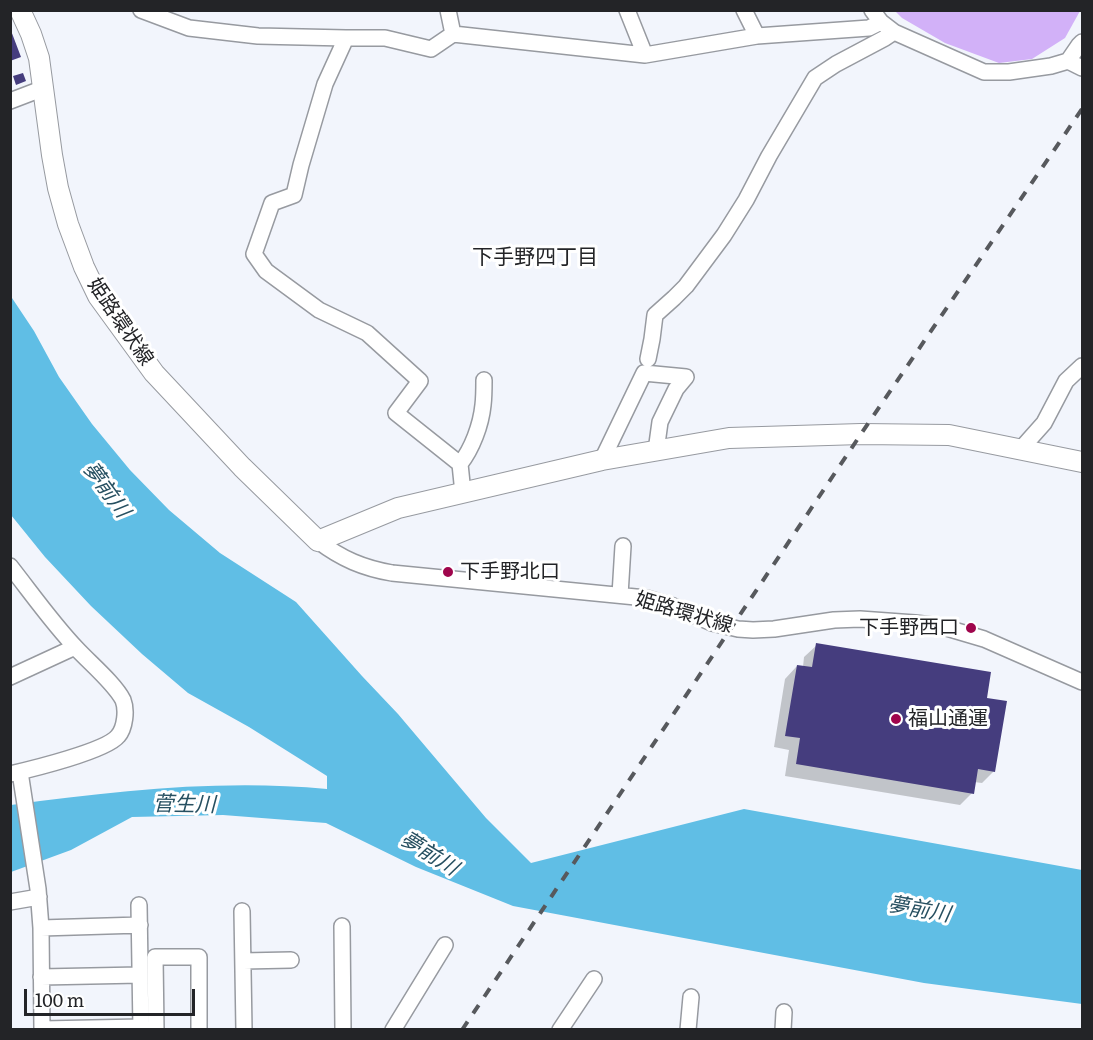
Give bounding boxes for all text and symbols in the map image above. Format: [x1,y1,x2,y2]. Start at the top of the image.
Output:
district label: 下手野四丁目 [472,245,598,271]
street label: 姫路環状線 [82,274,158,370]
water label: 夢前川 [77,457,135,523]
place label: 下手野北口 [460,560,560,584]
marker: 下手野北口 [441,565,455,579]
street label: 姫路環状線 [633,588,735,638]
place label: 下手野西口 [859,616,959,640]
marker: 下手野西口 [964,621,978,635]
place label: 福山通運 [908,707,988,731]
marker: 福山通運 [889,712,903,726]
water label: 菅生川 [152,792,216,818]
water label: 夢前川 [396,827,462,881]
water label: 夢前川 [886,892,952,928]
scale bar [27,977,198,1015]
text: 100 m [35,986,84,1013]

